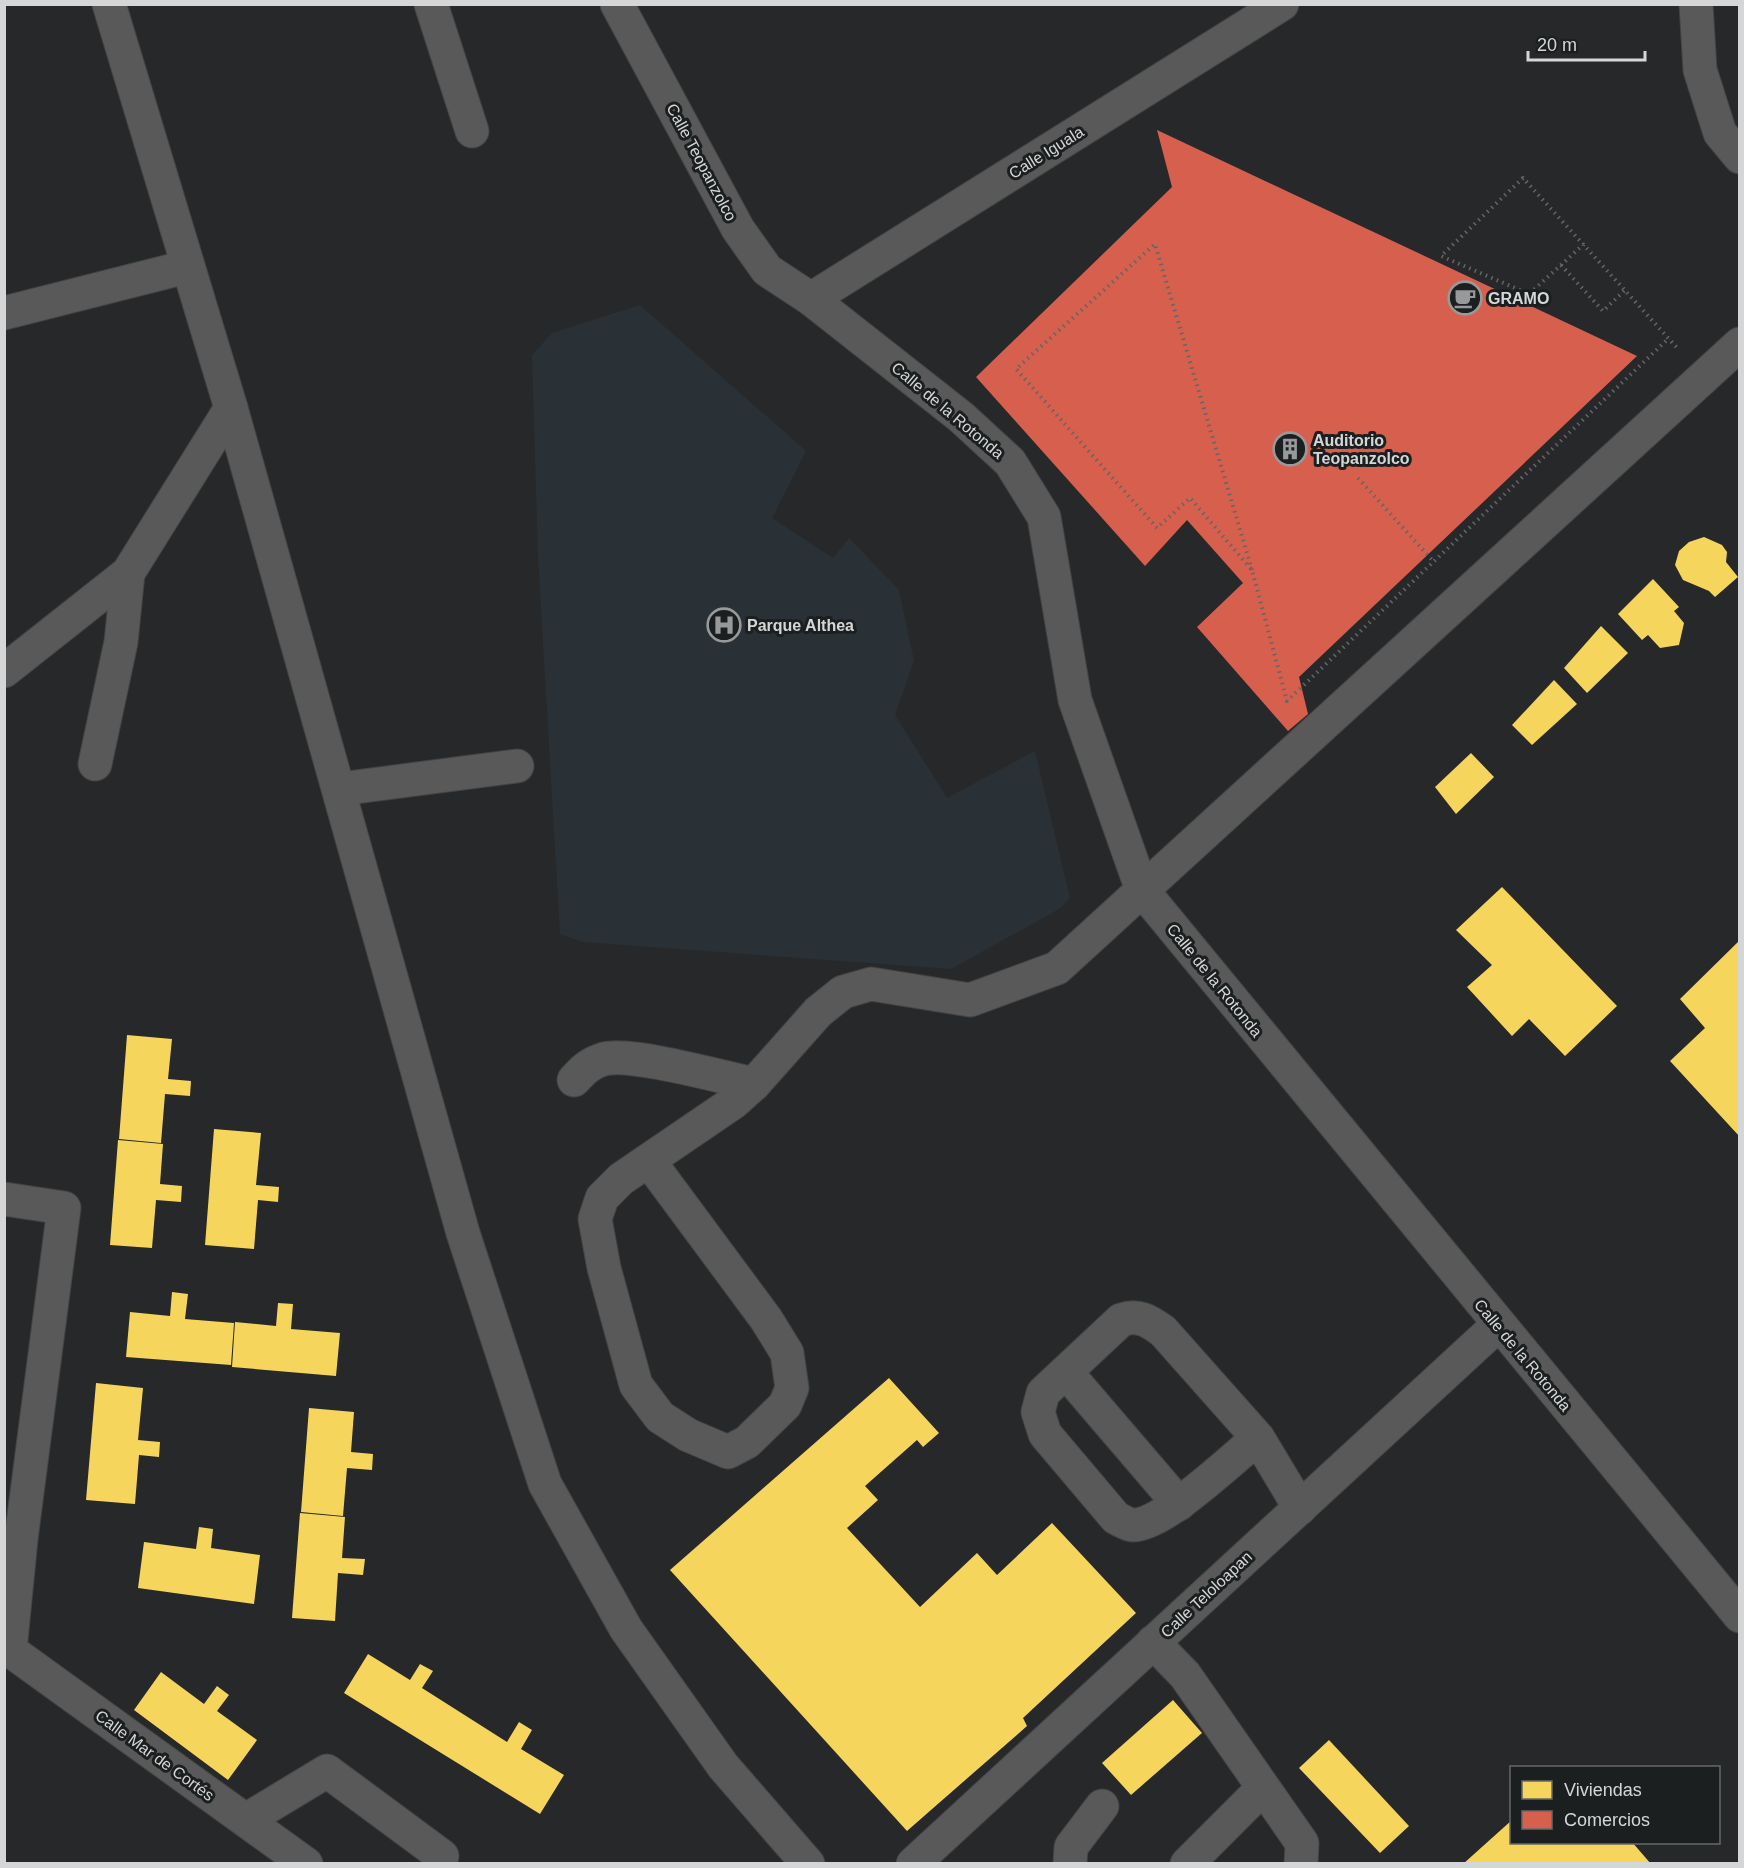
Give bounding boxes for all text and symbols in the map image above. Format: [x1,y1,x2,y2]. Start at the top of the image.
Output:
scale bar [1528,24,1645,62]
text: 20 m [1537,35,1577,55]
street label: Calle Teopanzolco [663,101,740,224]
street label: Calle Iguala [1006,123,1087,182]
cafe icon: GRAMO [1447,280,1483,316]
place label: GRAMO [1488,290,1549,307]
street label: Calle de la Rotonda [888,359,1007,462]
building icon: Auditorio Teopanzolco [1272,431,1308,467]
place label: Auditorio Teopanzolco [1313,432,1410,467]
hospital icon: Parque Althea [706,607,742,643]
place label: Parque Althea [747,617,854,634]
street label: Calle de la Rotonda [1164,920,1266,1040]
street label: Calle de la Rotonda [1471,1296,1574,1415]
street label: Calle Teloloapan [1157,1548,1255,1641]
street label: Calle Mar de Cortés [92,1707,217,1804]
legend [1510,1766,1720,1844]
text: Viviendas [1564,1780,1642,1800]
text: Comercios [1564,1810,1650,1830]

